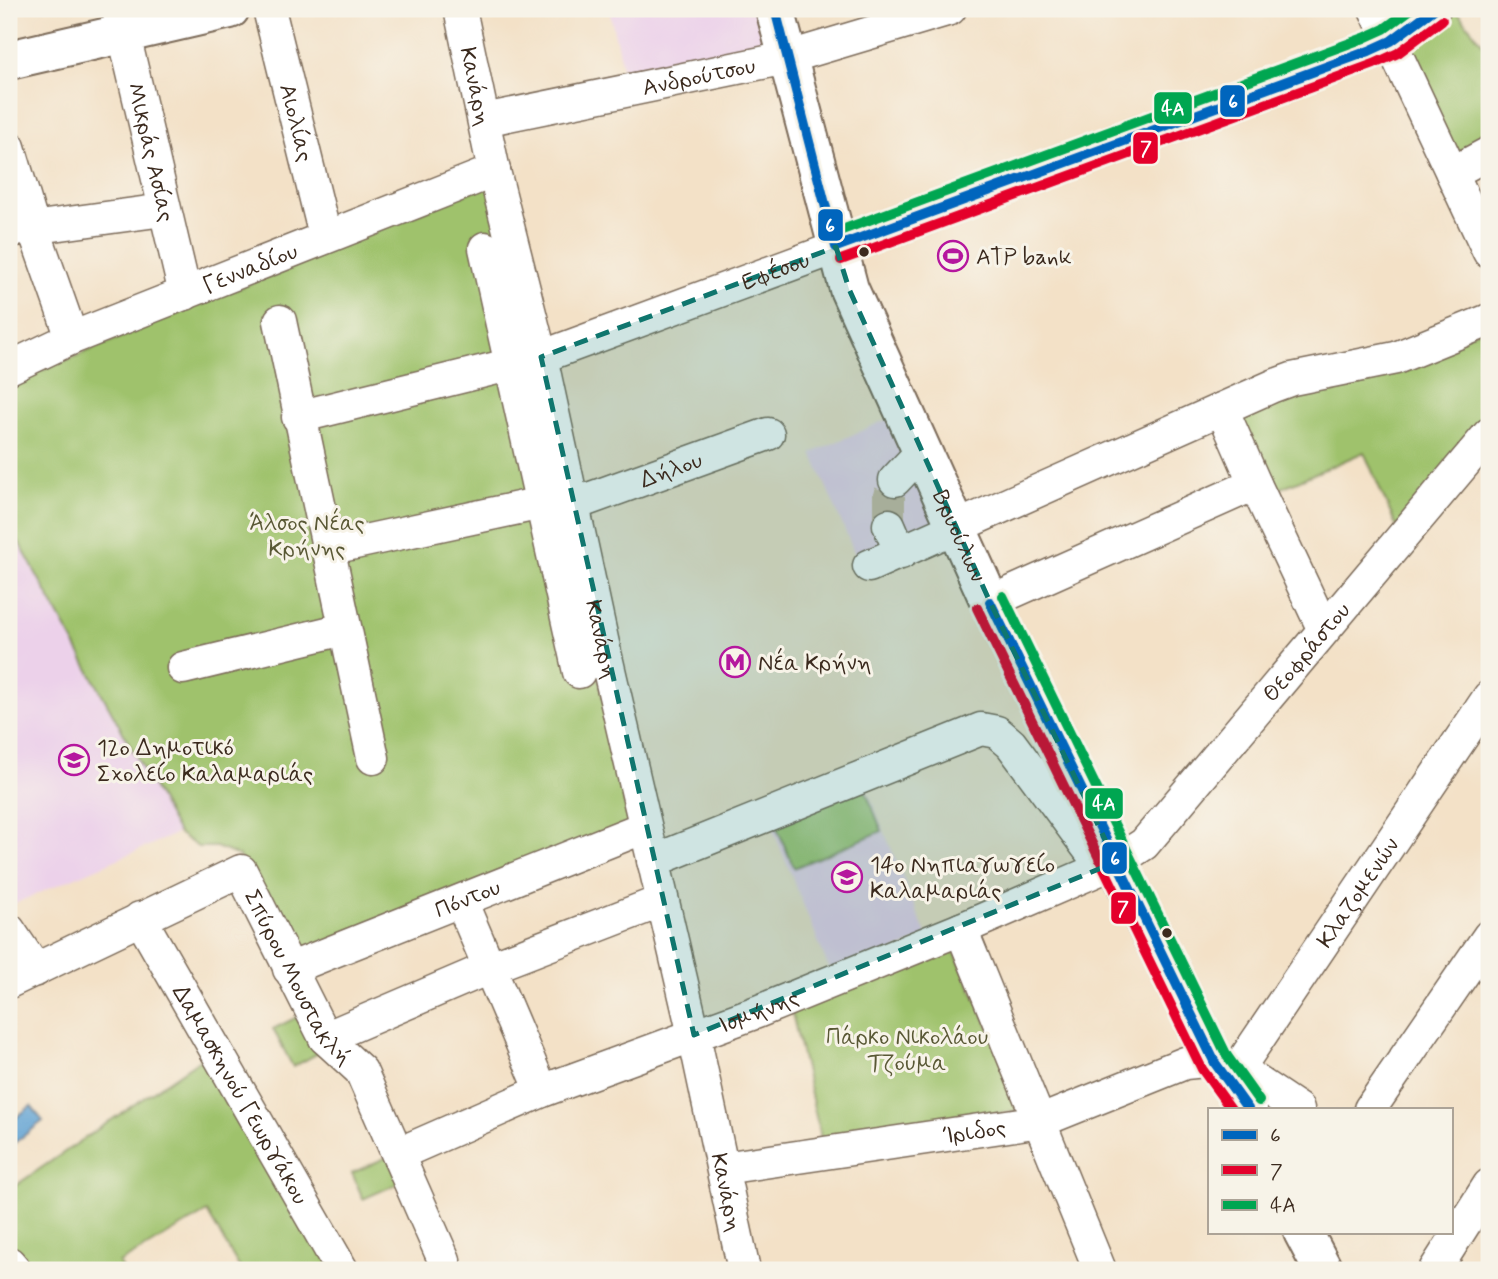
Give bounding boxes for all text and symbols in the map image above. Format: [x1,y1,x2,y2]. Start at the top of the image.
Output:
street label: Κανάρη [451,45,497,129]
street label: Ανδρούτσου [640,52,758,104]
street label: Μικράς Ασίας [119,80,181,225]
street label: Αιολίας [271,81,319,165]
line badge: 6 [1219,84,1246,118]
text: 6 [1228,90,1238,115]
line badge: 4Α [1153,91,1193,125]
text: 4Α [1161,97,1185,122]
line badge: 7 [1132,131,1159,165]
text: 7 [1140,137,1152,162]
line badge: 6 [817,208,844,242]
text: 6 [825,214,835,239]
street label: Γενναδίου [199,237,302,302]
sports icon: ATP bank [936,239,970,273]
place label: ATP bank [976,243,1072,273]
unlabelled marker [857,245,871,259]
street label: Εφέσου [738,246,814,299]
street label: Δήλου [636,446,707,496]
street label: Βρυούλων [924,486,992,587]
park label: Άλσος Νέας Κρήνης [249,507,365,565]
street label: Κανάρη [577,597,624,682]
street label: Θεοφράστου [1257,597,1358,709]
metro station icon: Νέα Κρήνη [718,645,752,679]
place label: Νέα Κρήνη [758,647,872,679]
place label: 12ο Δημοτικό Σχολείο Καλαμαριάς [97,734,313,790]
school or university icon: 12ο Δημοτικό Σχολείο Καλαμαριάς [57,743,91,777]
line badge: 4Α [1084,787,1124,820]
text: 4Α [1092,792,1116,817]
street label: Κλαζομενών [1311,832,1407,955]
line badge: 6 [1101,841,1128,875]
text: 6 [1110,847,1120,872]
place label: 14ο Νηπιαγωγείο Καλαμαριάς [870,851,1055,907]
school or university icon: 14ο Νηπιαγωγείο Καλαμαριάς [830,860,864,894]
street label: Πόντου [431,873,505,926]
street label: Σπύρου Μουστακλή [236,885,358,1072]
line badge: 7 [1110,891,1137,925]
text: 7 [1117,897,1129,922]
unlabelled marker [1160,926,1174,940]
street label: Δαμασκηνού Γεωργάκου [164,980,314,1210]
street label: Ισμήνης [715,984,804,1042]
park label: Πάρκο Νικολάου Τζούμα [826,1023,988,1079]
legend [1208,1108,1452,1234]
street label: Ίριδος [941,1113,1008,1152]
text: 6 [1270,1122,1281,1150]
street label: Κανάρη [702,1150,748,1235]
text: 7 [1270,1158,1283,1186]
text: 4Α [1270,1192,1296,1220]

